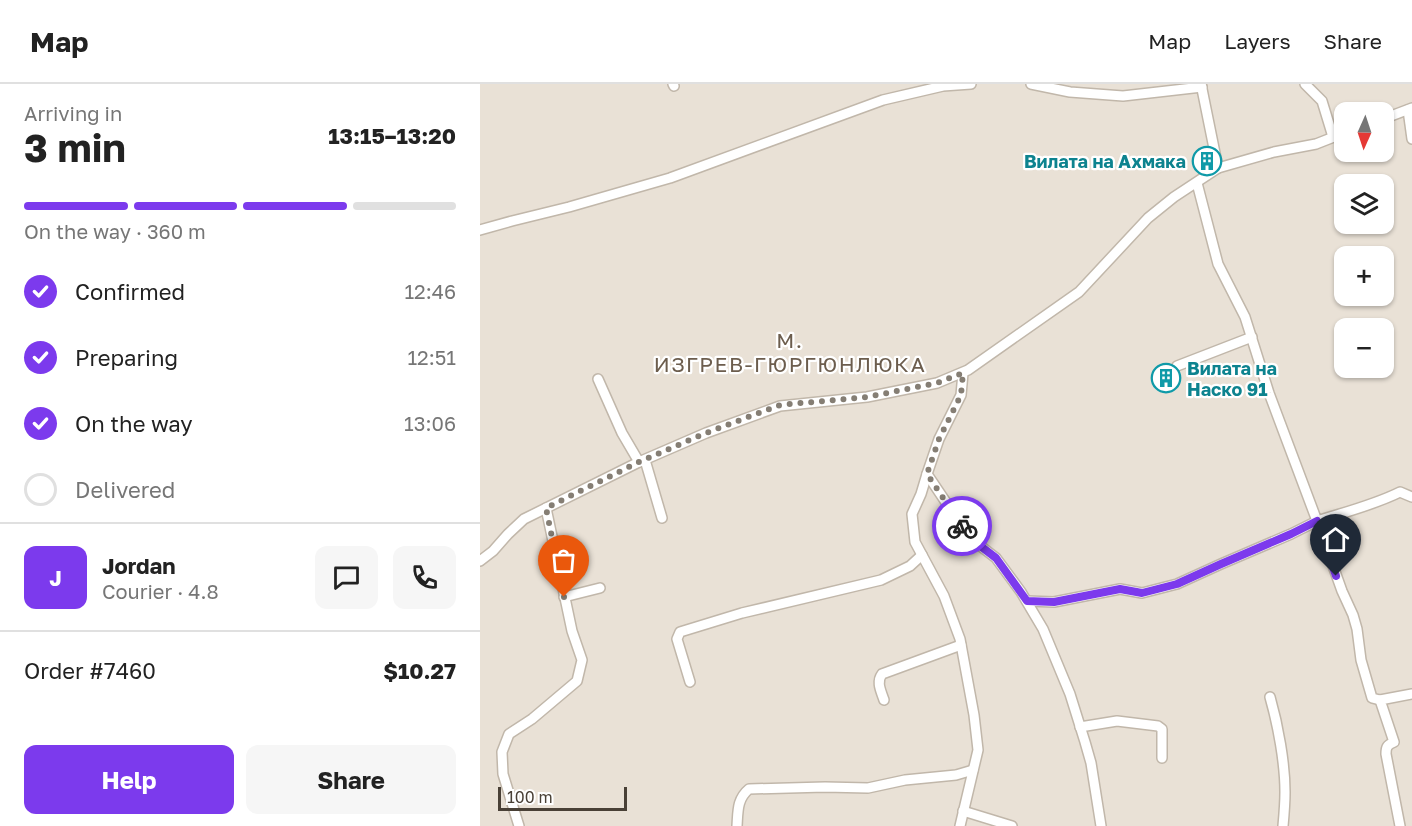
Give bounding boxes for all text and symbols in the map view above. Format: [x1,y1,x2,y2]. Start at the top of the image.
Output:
text: Map [30,25,88,58]
text: Map [1148,28,1191,54]
text: Layers [1224,28,1291,54]
text: Share [1324,28,1382,54]
text: Arriving in [24,101,122,125]
north arrow [1334,102,1394,162]
map controls [1334,102,1394,378]
text: 13:15–13:20 [328,122,456,149]
text: 3 min [24,124,126,171]
building icon: Вилата на Ахмака [1191,145,1223,177]
place label: Вилата на Ахмака [1024,150,1186,172]
button: layers [1334,174,1394,234]
text: On the way · 360 m [24,219,206,243]
button: + [1334,246,1394,306]
icon: check [24,275,57,308]
text: Confirmed [75,278,185,305]
text: 12:46 [404,279,456,303]
button: − [1334,318,1394,378]
district label: М. ИЗГРЕВ-ГЮРГЮНЛЮКА [654,327,926,377]
icon: check [24,341,57,374]
text: Preparing [75,344,178,371]
text: 12:51 [407,345,456,369]
place label: Вилата на Наско 91 [1187,357,1277,400]
building icon: Вилата на Наско 91 [1150,362,1182,394]
icon: check [24,407,57,440]
text: On the way [75,410,193,437]
text: 13:06 [404,411,456,435]
text: Delivered [75,476,175,503]
courier [932,496,992,556]
icon: bike [946,510,979,543]
pin [1310,514,1361,576]
icon: home [1319,523,1352,556]
pin [538,535,589,597]
icon: bag [547,544,580,577]
button: chat [315,546,378,609]
button: phone [393,546,456,609]
text: Jordan [102,552,176,579]
text: J [49,564,62,591]
text: Courier · 4.8 [102,579,219,603]
text: Order #7460 [24,657,156,684]
text: $10.27 [383,657,456,684]
button: Help [24,745,234,814]
button: Share [246,745,456,814]
scale bar [498,784,627,812]
text: 100 m [507,787,553,807]

